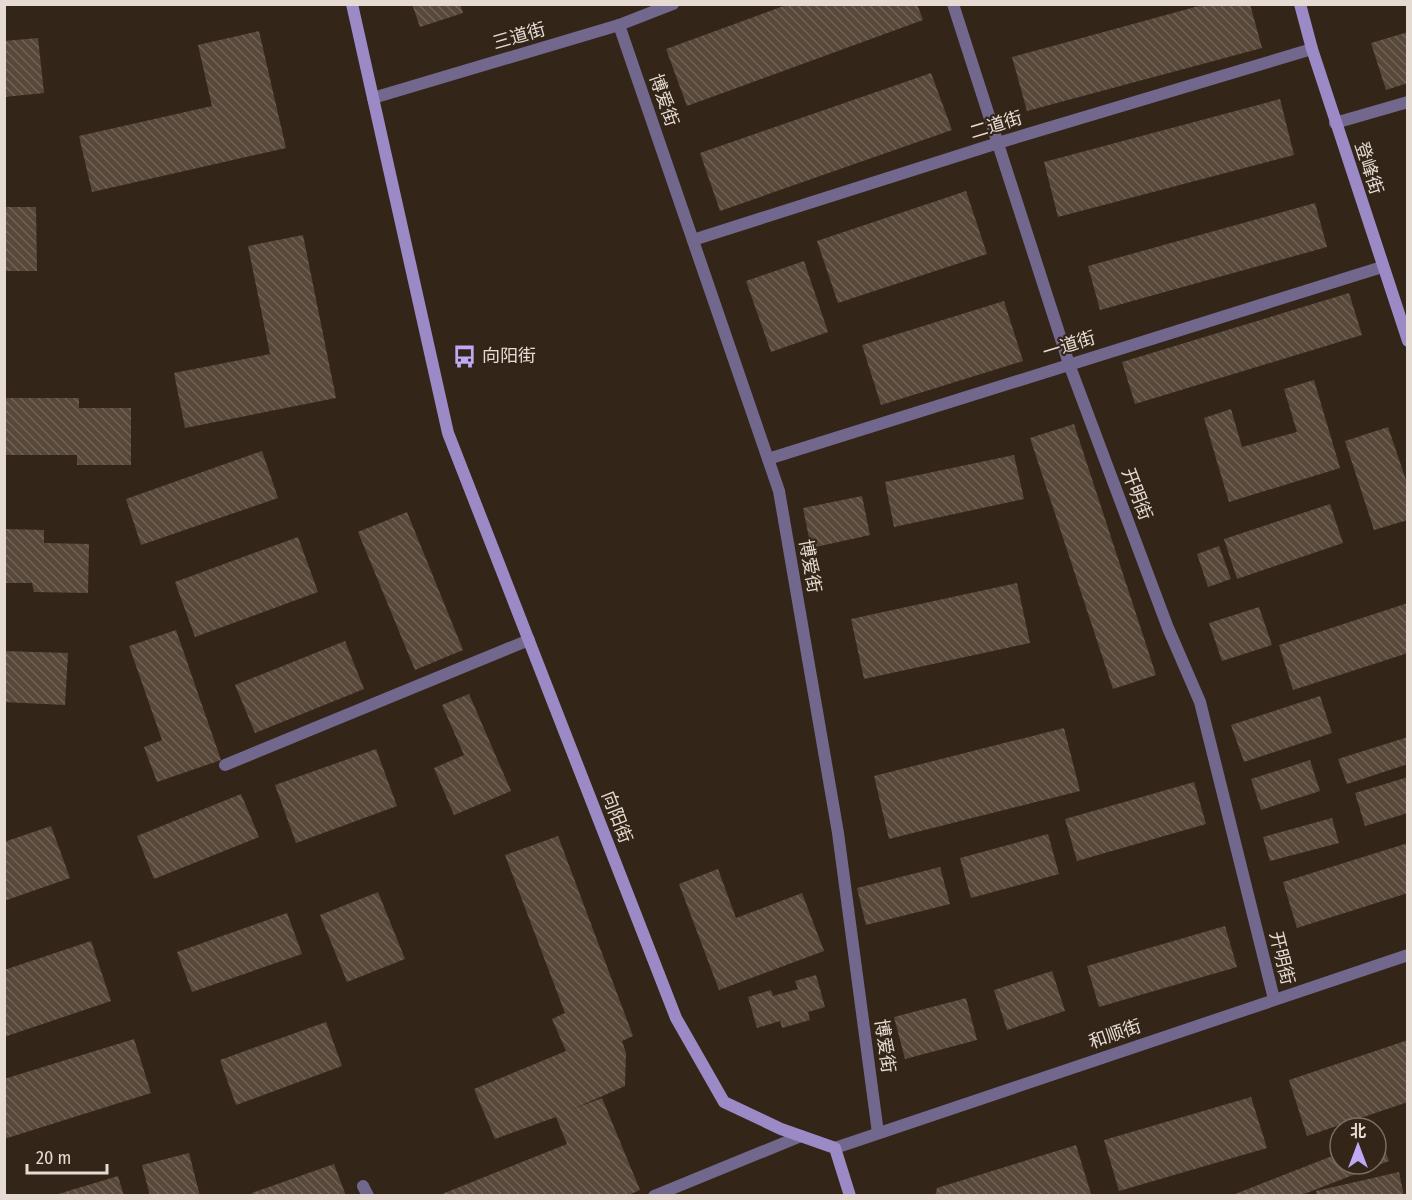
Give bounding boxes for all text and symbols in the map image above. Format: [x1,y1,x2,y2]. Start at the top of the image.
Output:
street label: 三道街 [490,18,548,54]
street label: 博爱街 [645,71,683,129]
street label: 二道街 [967,107,1025,143]
street label: 登峰街 [1350,139,1388,197]
street label: 一道街 [1040,327,1098,363]
bus stop icon: 向阳街 [451,343,477,369]
place label: 向阳街 [482,345,536,367]
street label: 开明街 [1117,465,1157,523]
street label: 博爱街 [794,538,826,594]
street label: 向阳街 [597,788,637,846]
street label: 开明街 [1265,929,1299,987]
street label: 和顺街 [1086,1015,1144,1053]
street label: 博爱街 [870,1018,900,1074]
north arrow [1328,1116,1388,1176]
text: 北 [1350,1122,1366,1141]
scale bar [27,1137,106,1175]
text: 20 m [36,1147,71,1169]

